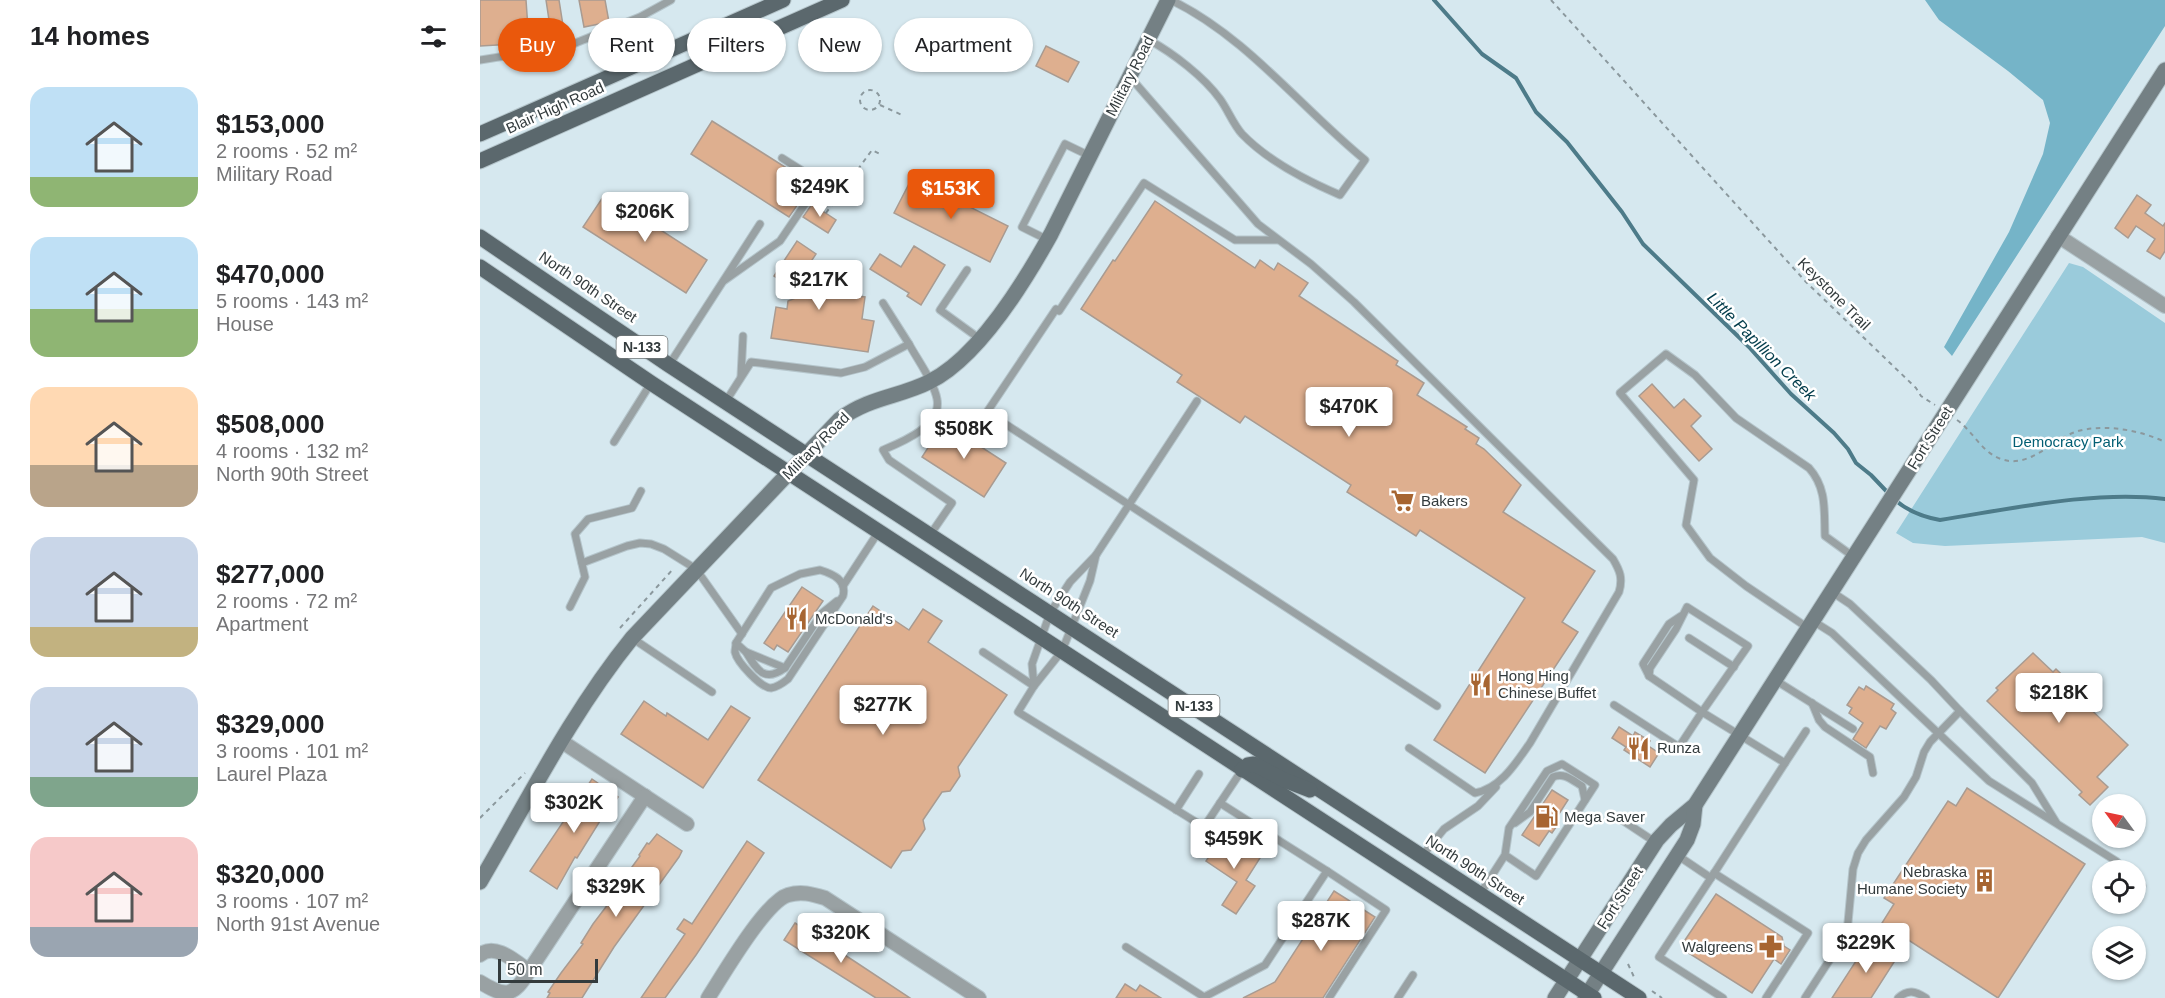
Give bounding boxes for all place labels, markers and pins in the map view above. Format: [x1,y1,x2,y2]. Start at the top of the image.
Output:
pin: $249K [778,167,862,218]
pin: $153K [909,169,993,220]
pin: $206K [603,192,687,243]
pin: $217K [777,260,861,311]
pin: $470K [1307,387,1391,438]
pin: $508K [922,409,1006,460]
supermarket icon: Bakers [1390,488,1416,514]
place label: Bakers [1421,492,1468,509]
restaurant icon: McDonald's [784,606,810,632]
place label: McDonald's [815,610,893,627]
place label: Hong Hing Chinese Buffet [1498,667,1597,701]
restaurant icon: Hong Hing Chinese Buffet [1467,672,1493,698]
pin: $218K [2017,673,2101,724]
pin: $277K [841,685,925,736]
restaurant icon: Runza [1626,735,1652,761]
place label: Runza [1657,739,1701,756]
pin: $302K [532,783,616,834]
fuel station icon: Mega Saver [1533,804,1559,830]
place label: Mega Saver [1564,808,1645,825]
pin: $459K [1192,819,1276,870]
place label: Nebraska Humane Society [1857,863,1968,897]
pin: $329K [574,867,658,918]
building icon: Nebraska Humane Society [1972,868,1998,894]
pin: $287K [1279,901,1363,952]
pin: $320K [799,913,883,964]
pin: $229K [1824,923,1908,974]
pharmacy icon: Walgreens [1758,934,1784,960]
place label: Walgreens [1682,938,1753,955]

